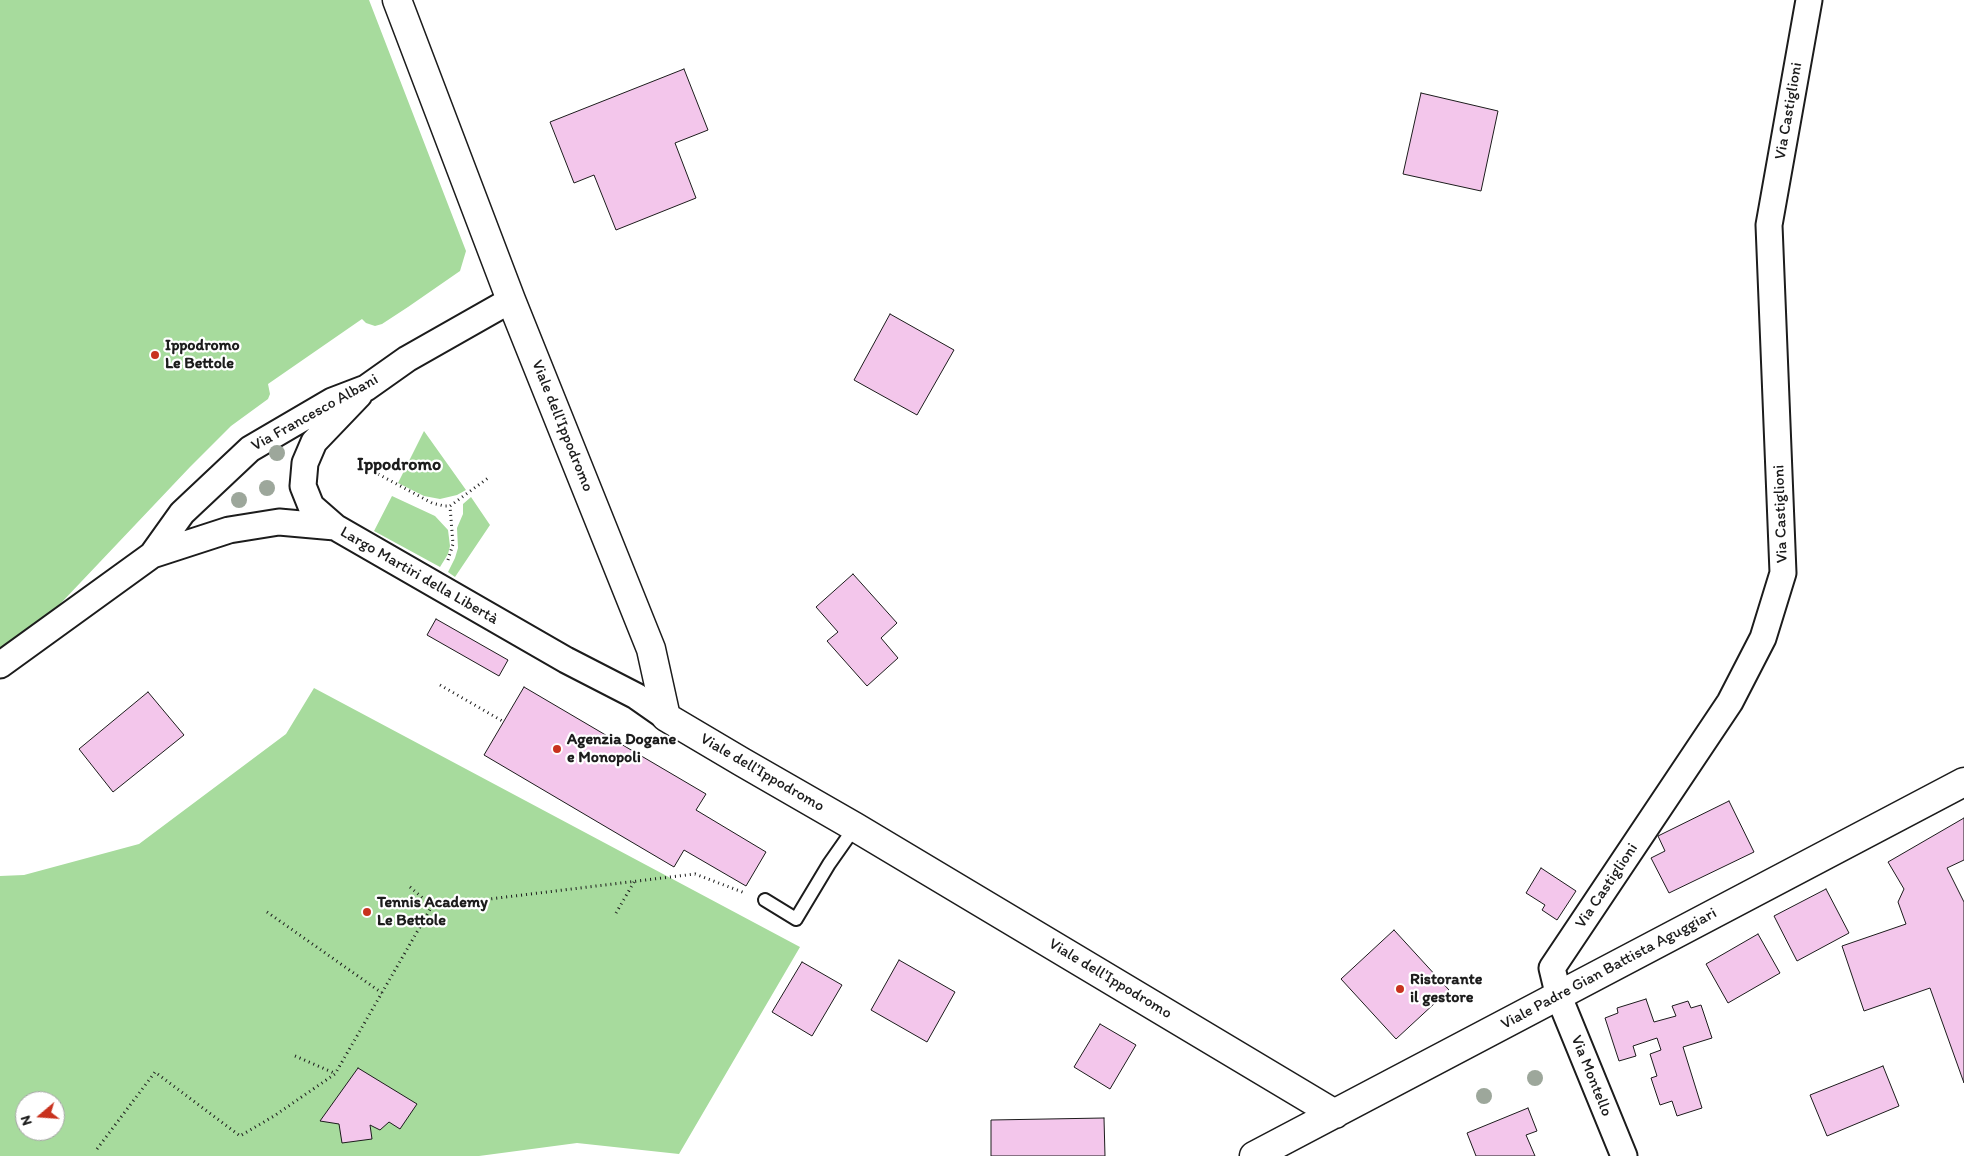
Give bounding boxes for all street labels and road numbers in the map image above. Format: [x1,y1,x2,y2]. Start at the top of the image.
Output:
street label: Via Castiglioni [1771,61,1807,161]
street label: Viale dell'Ippodromo [527,357,597,495]
street label: Via Francesco Albani [248,370,382,456]
street label: Via Castiglioni [1770,464,1792,564]
street label: Largo Martiri della Libertà [337,523,501,629]
street label: Viale dell'Ippodromo [696,730,828,816]
street label: Via Castiglioni [1572,840,1642,932]
street label: Viale Padre Gian Battista Aguggiari [1498,904,1720,1034]
street label: Viale dell'Ippodromo [1045,935,1175,1023]
street label: Via Montello [1566,1033,1616,1119]

